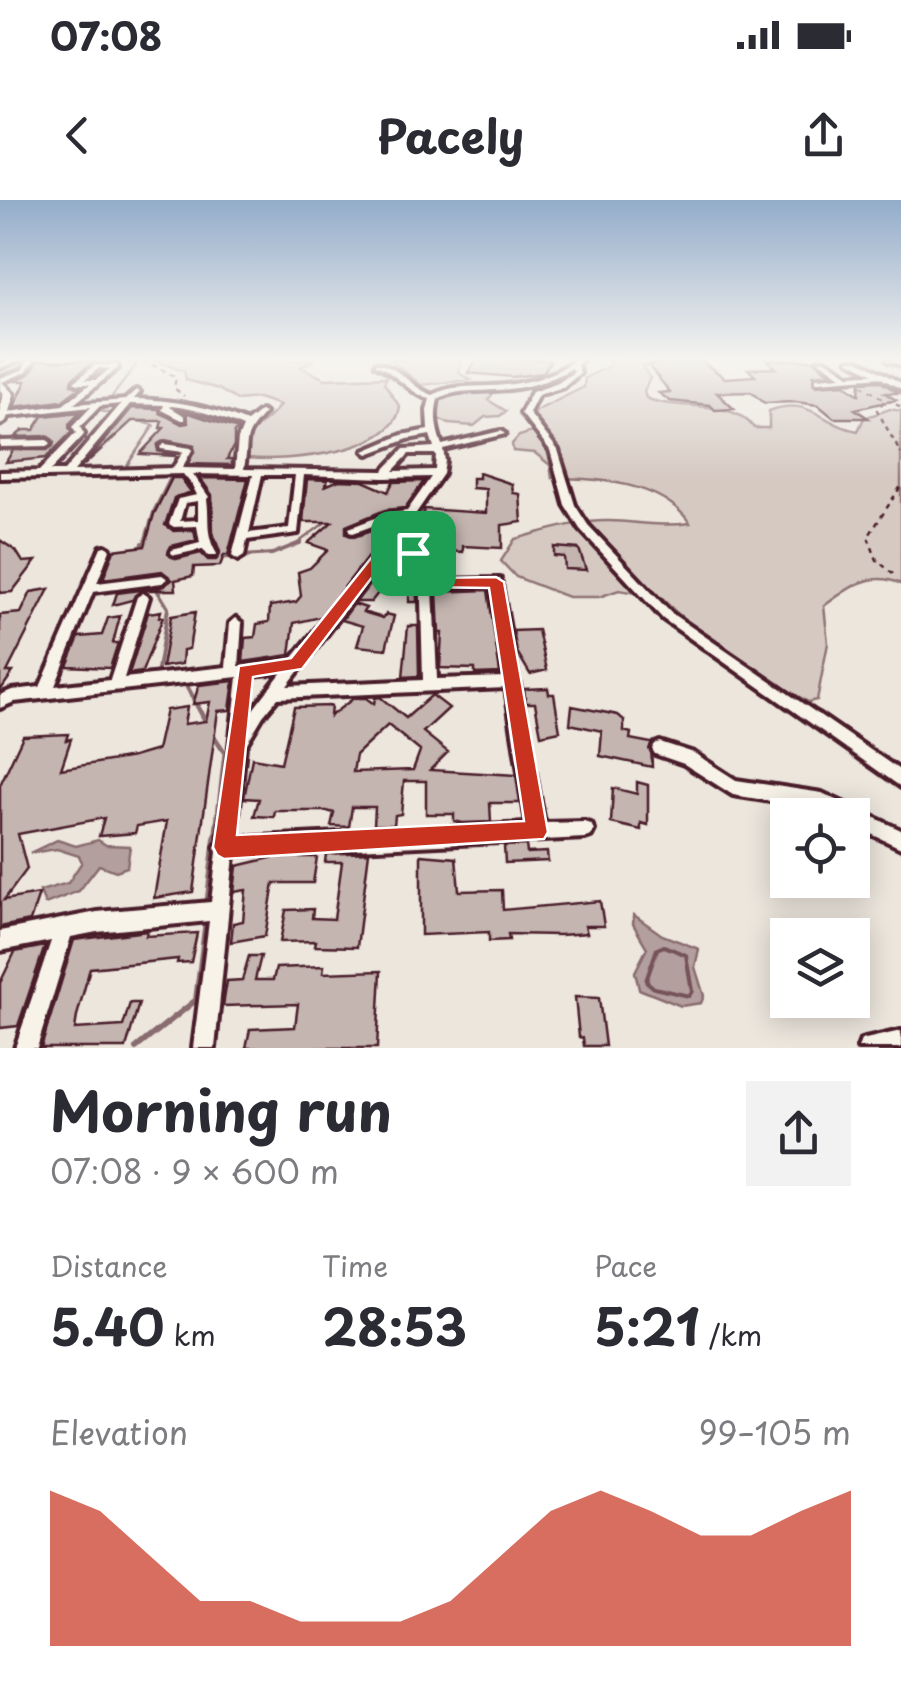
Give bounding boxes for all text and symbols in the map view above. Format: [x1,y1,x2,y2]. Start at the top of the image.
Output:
text: 07:08 [50,7,162,64]
text: Pacely [377,101,524,169]
icon: back [50,108,105,163]
icon: share [796,108,851,163]
pin [371,511,456,596]
icon: arrive [386,526,441,581]
map controls [770,798,870,1018]
button: locate [770,798,870,898]
button: layers [770,918,870,1018]
text: Morning run [50,1068,392,1151]
button: share [746,1081,851,1186]
text: 07:08 · 9 × 600 m [50,1147,339,1195]
text: Distance [50,1244,168,1287]
text: Time [322,1244,388,1287]
text: Pace [594,1244,657,1287]
text: 5.40 [50,1287,164,1363]
text: 28:53 [322,1287,467,1363]
text: 5:21 [594,1287,700,1363]
text: km [164,1313,216,1356]
text: /km [700,1313,762,1356]
text: Elevation [50,1408,188,1456]
text: 99–105 m [699,1408,851,1456]

